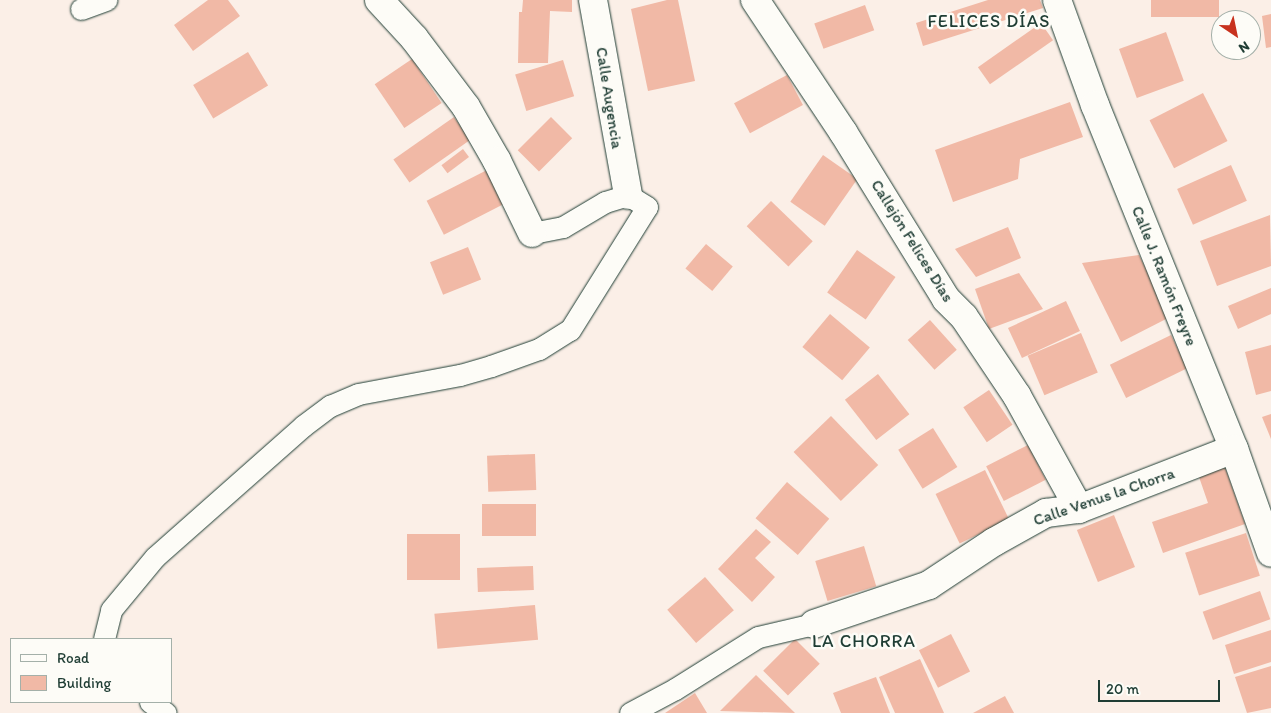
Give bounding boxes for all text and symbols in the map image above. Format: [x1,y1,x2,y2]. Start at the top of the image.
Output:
district label: FELICES DÍAS [927,10,1051,32]
north arrow [1211,10,1261,60]
text: N [1235,37,1253,57]
street label: Calle Augencia [592,46,626,150]
street label: Callejón Felices Días [867,177,957,305]
street label: Calle J. Ramón Freyre [1127,203,1201,349]
street label: Calle Venus la Chorra [1031,464,1177,530]
district label: LA CHORRA [811,630,917,652]
legend [10,638,172,703]
text: Road [57,649,89,667]
scale bar [1101,670,1224,702]
text: Building [57,674,111,692]
text: 20 m [1106,680,1139,698]

